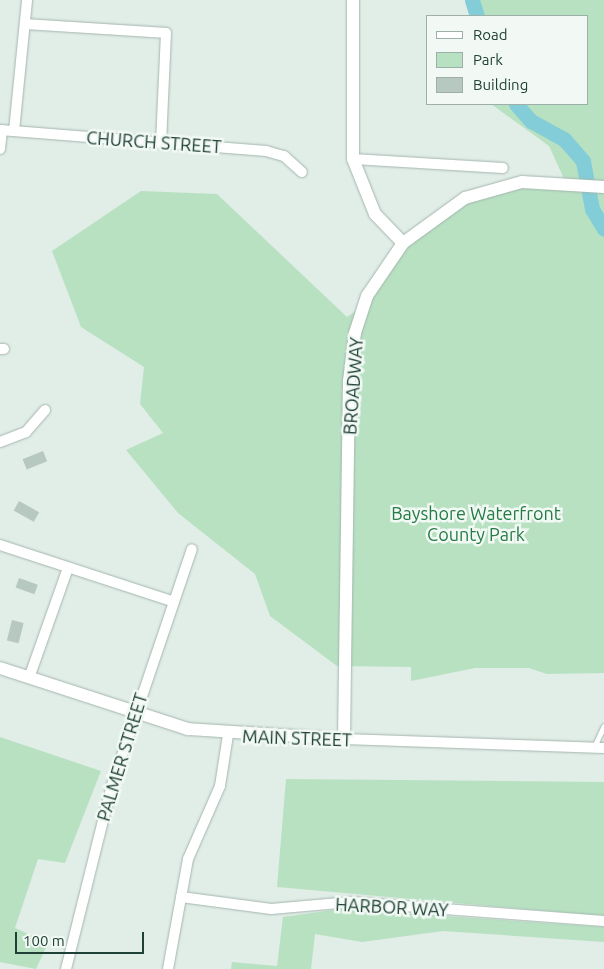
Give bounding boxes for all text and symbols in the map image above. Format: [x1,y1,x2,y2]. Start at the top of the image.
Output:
legend [426,15,589,105]
text: Road [473,26,508,43]
text: Park [473,51,503,68]
text: Building [473,76,528,93]
street label: CHURCH STREET [86,127,222,157]
street label: BROADWAY [339,336,367,436]
park label: Bayshore Waterfront County Park [391,503,561,546]
street label: PALMER STREET [92,690,152,824]
street label: MAIN STREET [242,725,352,751]
street label: HARBOR WAY [335,893,449,921]
scale bar [18,922,146,954]
text: 100 m [23,932,65,949]

